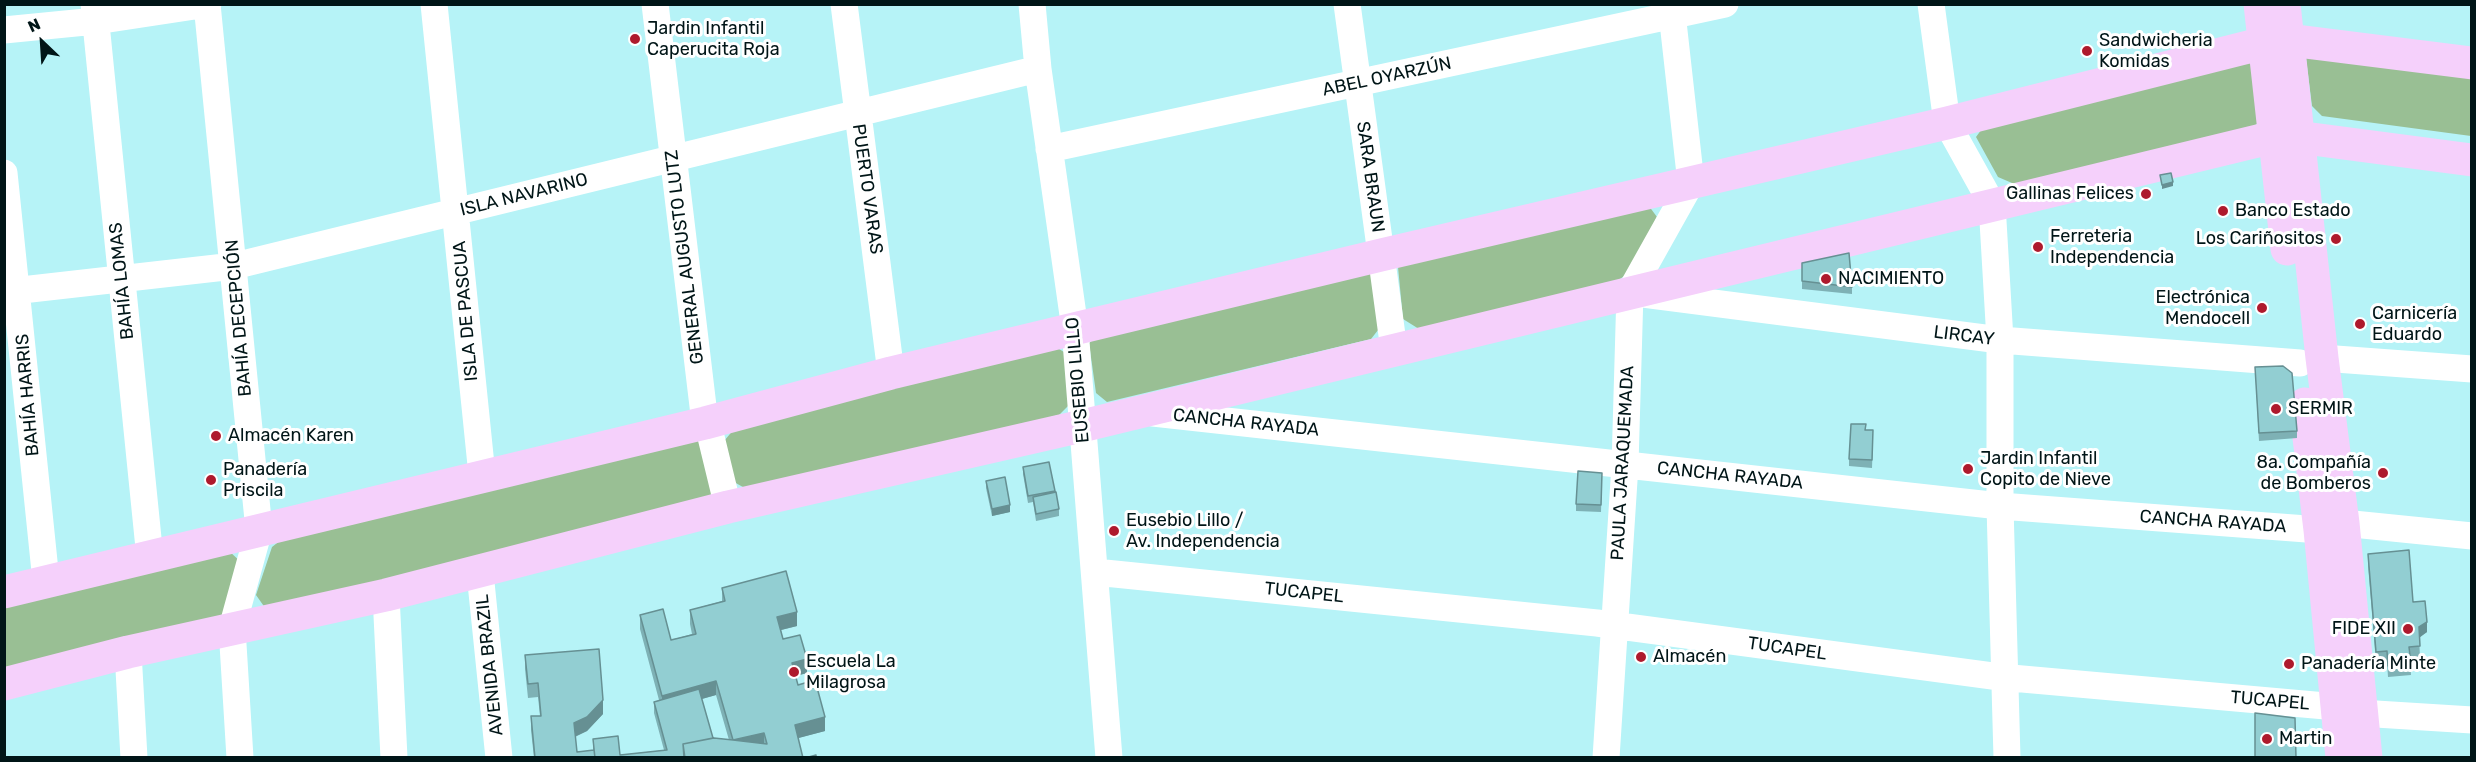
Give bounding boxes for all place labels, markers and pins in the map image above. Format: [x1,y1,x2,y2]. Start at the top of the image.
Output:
place label: Jardin Infantil Caperucita Roja [647,18,780,60]
place label: Sandwicheria Komidas [2099,30,2213,72]
marker: Jardin Infantil Caperucita Roja [628,32,642,46]
marker: Sandwicheria Komidas [2080,44,2094,58]
place label: Gallinas Felices [2006,183,2134,205]
marker: Gallinas Felices [2139,187,2153,201]
place label: Banco Estado [2235,200,2351,222]
marker: Banco Estado [2216,204,2230,218]
place label: Ferreteria Independencia [2050,226,2174,268]
place label: Los Cariñositos [2196,228,2324,250]
marker: Los Cariñositos [2329,232,2343,246]
marker: Ferreteria Independencia [2031,240,2045,254]
place label: NACIMIENTO [1838,268,1944,290]
marker: NACIMIENTO [1819,272,1833,286]
place label: Electrónica Mendocell [2156,287,2250,330]
marker: Electrónica Mendocell [2255,301,2269,315]
place label: Carnicería Eduardo [2372,303,2457,346]
marker: Carnicería Eduardo [2353,317,2367,331]
place label: SERMIR [2288,398,2353,420]
marker: SERMIR [2269,402,2283,416]
place label: Almacén Karen [228,425,354,447]
marker: Almacén Karen [209,429,223,443]
place label: Jardin Infantil Copito de Nieve [1980,448,2111,490]
place label: 8a. Compañía de Bomberos [2256,452,2371,494]
place label: Panadería Priscila [223,459,307,502]
marker: Jardin Infantil Copito de Nieve [1961,462,1975,476]
marker: 8a. Compañía de Bomberos [2376,466,2390,480]
marker: Panadería Priscila [204,473,218,487]
place label: Eusebio Lillo / Av. Independencia [1126,510,1280,552]
marker: Eusebio Lillo / Av. Independencia [1107,524,1121,538]
place label: FIDE XII [2332,618,2396,640]
marker: FIDE XII [2401,622,2415,636]
place label: Almacén [1653,646,1726,668]
marker: Almacén [1634,650,1648,664]
place label: Escuela La Milagrosa [806,651,896,694]
place label: Panadería Minte [2301,653,2436,675]
marker: Panadería Minte [2282,657,2296,671]
marker: Escuela La Milagrosa [787,665,801,679]
place label: Martin [2279,728,2332,750]
marker: Martin [2260,732,2274,746]

